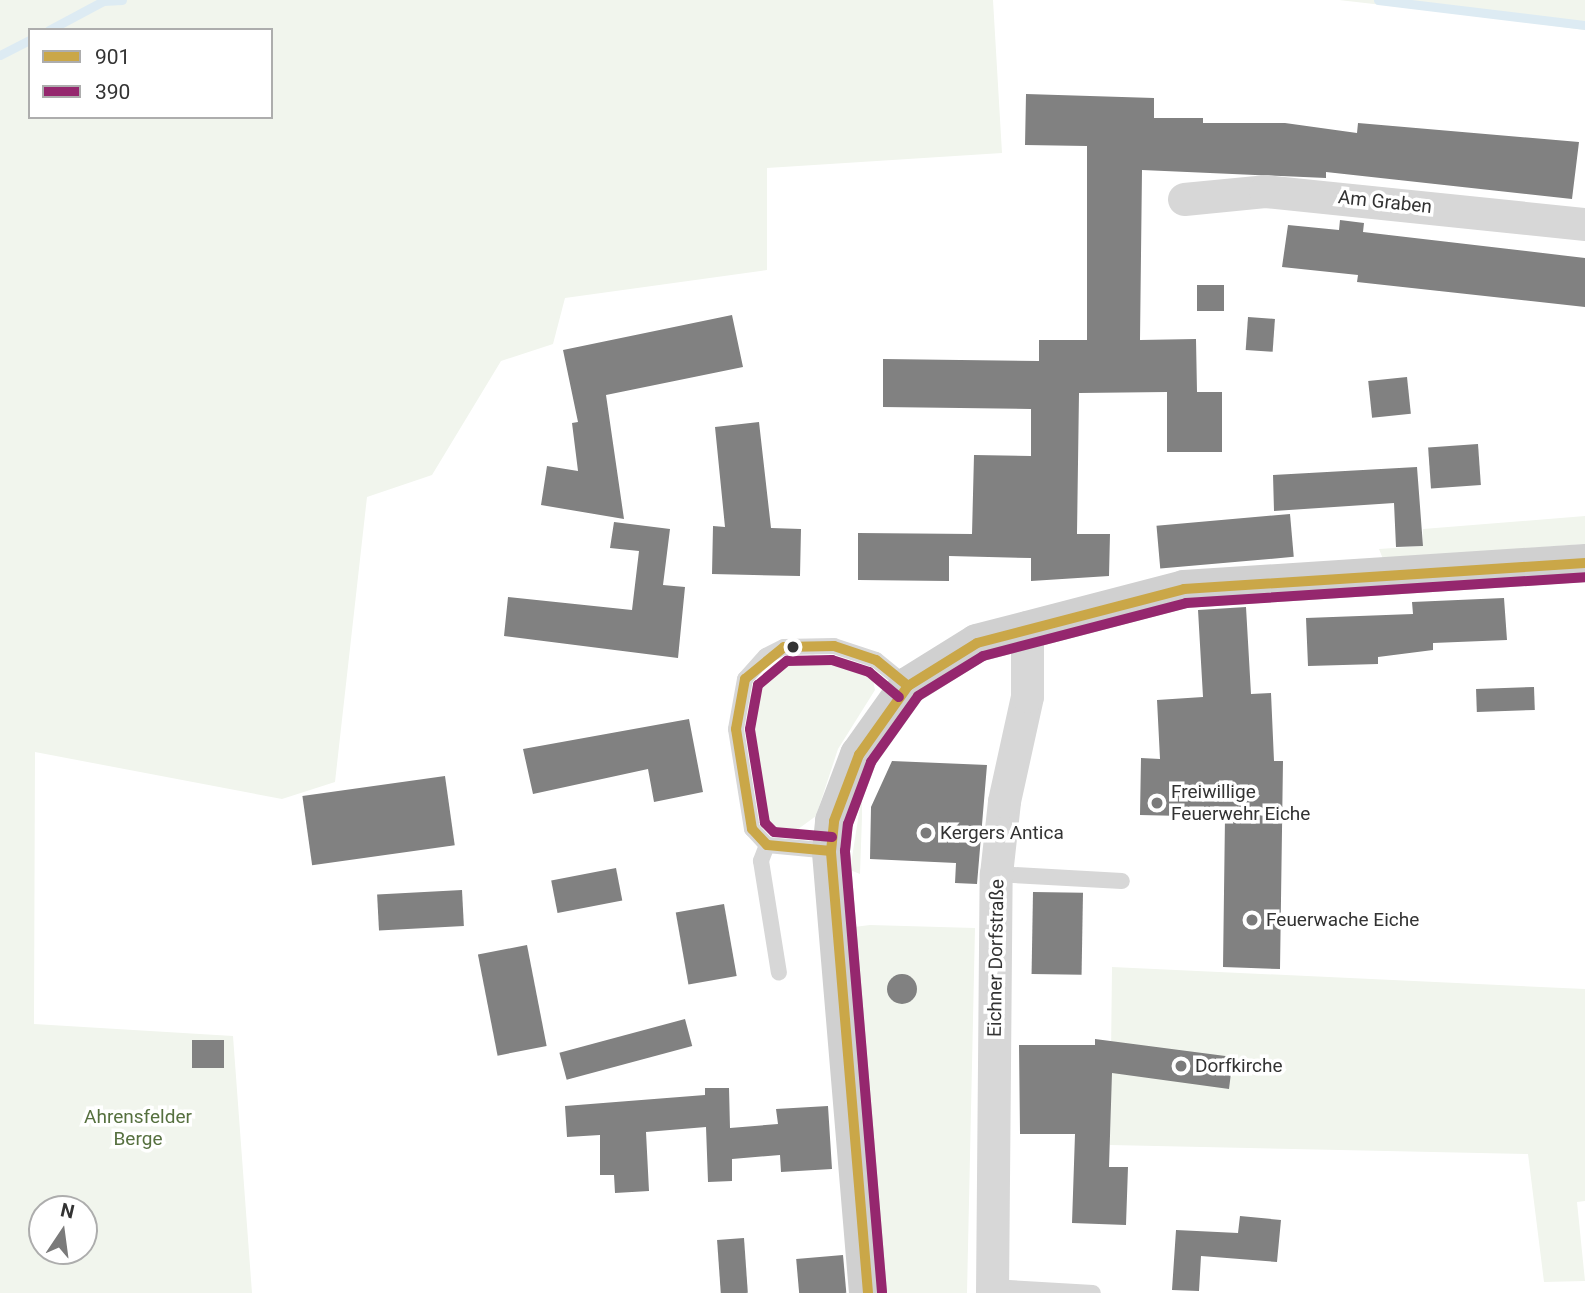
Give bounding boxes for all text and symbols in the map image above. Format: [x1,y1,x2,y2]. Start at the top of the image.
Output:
legend [28,28,273,119]
text: 901 [95,45,130,69]
text: 390 [95,80,130,104]
street label: Am Graben [1337,186,1433,218]
unlabelled marker [786,640,800,654]
place label: Freiwillige Feuerwehr Eiche [1171,781,1310,825]
marker: Freiwillige Feuerwehr Eiche [1149,795,1165,811]
place label: Kergers Antica [940,822,1064,844]
marker: Kergers Antica [918,825,934,841]
street label: Eichner Dorfstraße [983,879,1009,1037]
place label: Feuerwache Eiche [1266,909,1419,931]
marker: Feuerwache Eiche [1244,912,1260,928]
place label: Dorfkirche [1195,1055,1282,1077]
marker: Dorfkirche [1173,1058,1189,1074]
park label: Ahrensfelder Berge [84,1106,192,1150]
north arrow [28,1195,98,1265]
text: N [58,1198,77,1224]

